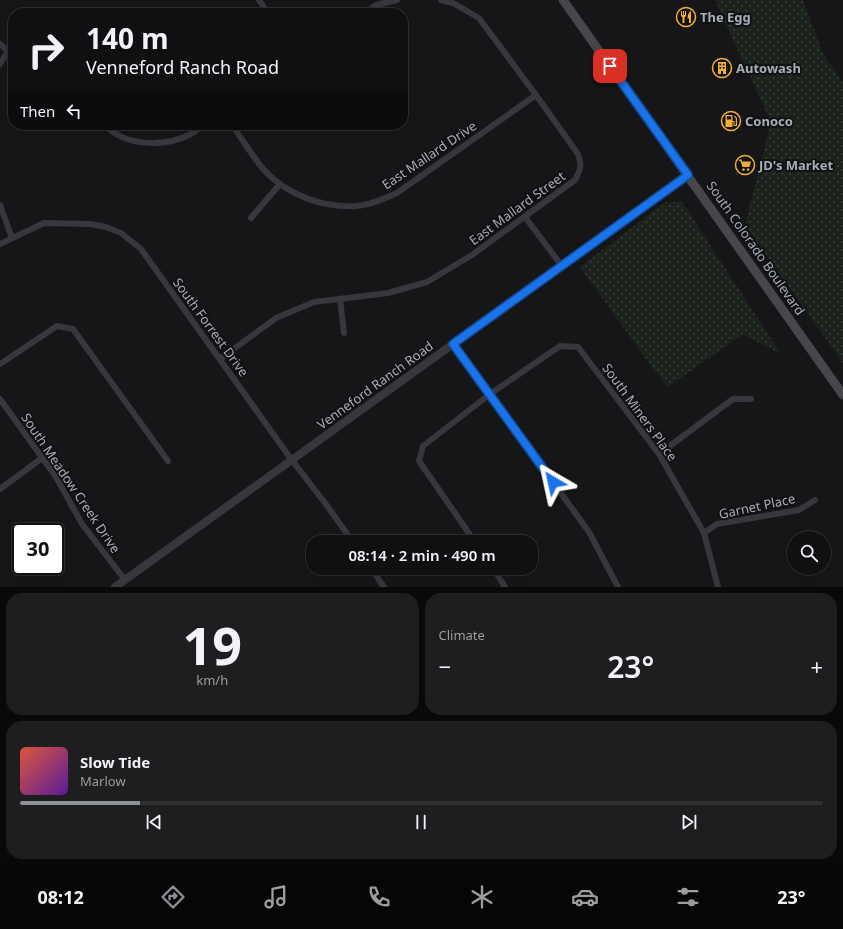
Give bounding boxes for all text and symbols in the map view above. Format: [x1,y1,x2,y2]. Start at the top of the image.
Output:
restaurant icon: The Egg [675,6,697,28]
place label: The Egg [700,8,751,26]
text: 140 m [86,19,169,57]
icon: right [20,24,72,76]
pin [593,49,627,83]
text: Venneford Ranch Road [86,55,279,79]
icon: arrive [599,55,621,77]
building icon: Autowash [711,57,733,79]
place label: Autowash [736,59,801,77]
icon: left [63,100,85,122]
text: Then [20,101,55,121]
fuel station icon: Conoco [720,110,742,132]
place label: Conoco [745,112,793,130]
street label: East Mallard Drive [378,117,480,193]
supermarket icon: JD's Market [734,154,756,176]
place label: JD's Market [758,156,833,174]
street label: East Mallard Street [465,167,569,249]
street label: South Colorado Boulevard [703,177,809,319]
street label: South Forrest Drive [169,274,253,380]
street label: Venneford Ranch Road [313,337,437,433]
street label: South Miners Place [598,359,682,465]
street label: South Meadow Creek Drive [17,409,125,557]
position arrow [532,461,574,503]
street label: Garnet Place [717,489,797,523]
speed limit sign: 30 [12,523,64,575]
map controls [787,531,831,575]
button: search [787,531,831,575]
text: 08:14 · 2 min · 490 m [348,545,496,565]
text: 19 [183,609,242,680]
text: Climate [439,626,485,644]
text: 23° [607,646,654,687]
text: − [439,651,451,681]
text: + [810,651,823,681]
text: km/h [196,671,228,689]
text: Slow Tide [80,752,150,772]
text: Marlow [80,772,126,790]
icon: previous [143,811,165,833]
icon: pause [410,811,432,833]
icon: next [678,811,700,833]
icon: directions [159,883,187,911]
icon: music [262,883,290,911]
icon: phone [365,883,393,911]
icon: climate [468,883,496,911]
icon: car [571,883,599,911]
icon: filters [674,883,702,911]
text: 08:12 [38,885,84,909]
text: 23° [777,885,805,909]

